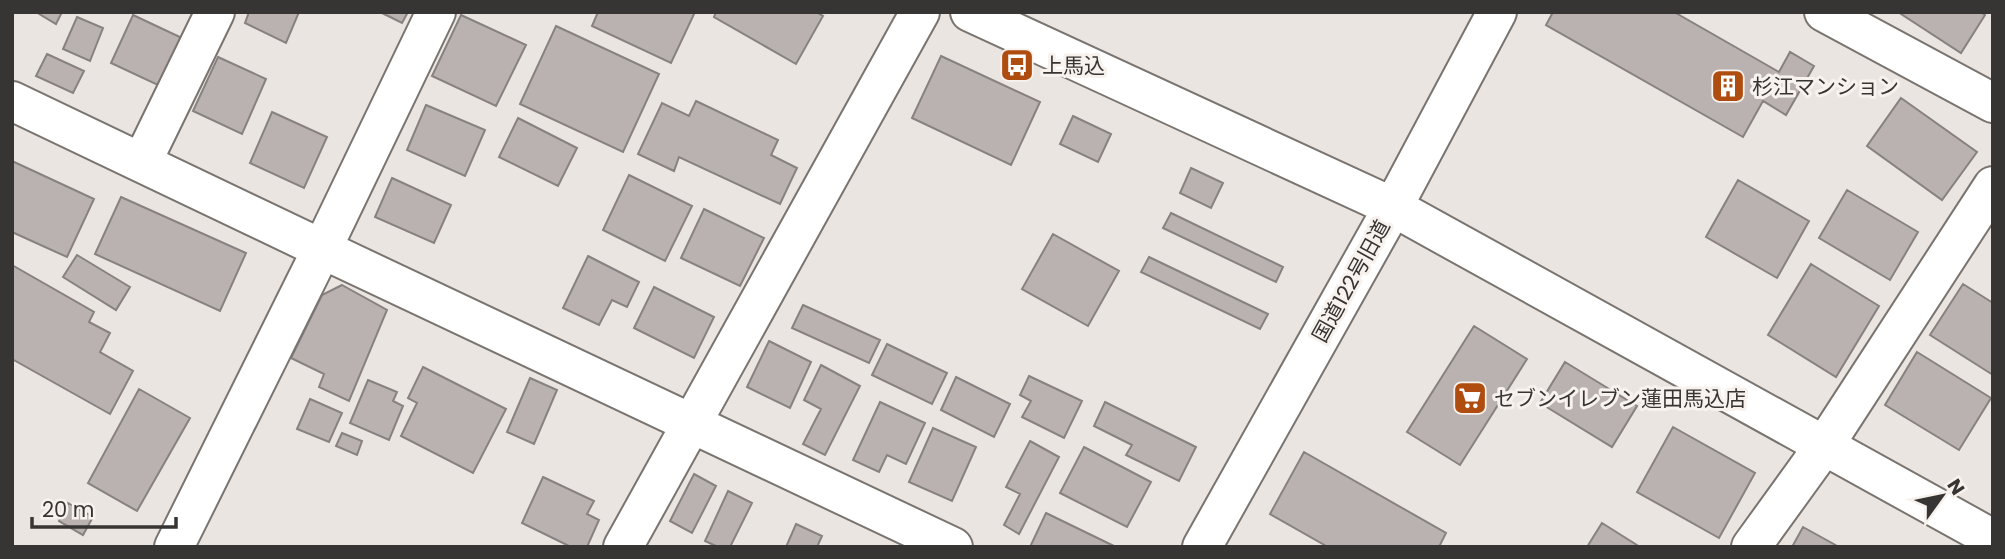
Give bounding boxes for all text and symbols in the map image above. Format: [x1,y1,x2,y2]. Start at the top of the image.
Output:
bus stop icon: 上馬込 [998,46,1036,84]
place label: 上馬込 [1042,51,1105,80]
building icon: 杉江マンション [1709,67,1747,105]
place label: 杉江マンション [1752,72,1899,101]
street label: 国道122号旧道 [1305,215,1397,347]
supermarket icon: セブンイレブン蓮田馬込店 [1451,379,1489,417]
place label: セブンイレブン蓮田馬込店 [1494,384,1746,413]
north arrow [1907,461,1977,531]
text: N [1941,474,1971,500]
scale bar [32,486,175,530]
text: 20 m [42,495,95,524]

